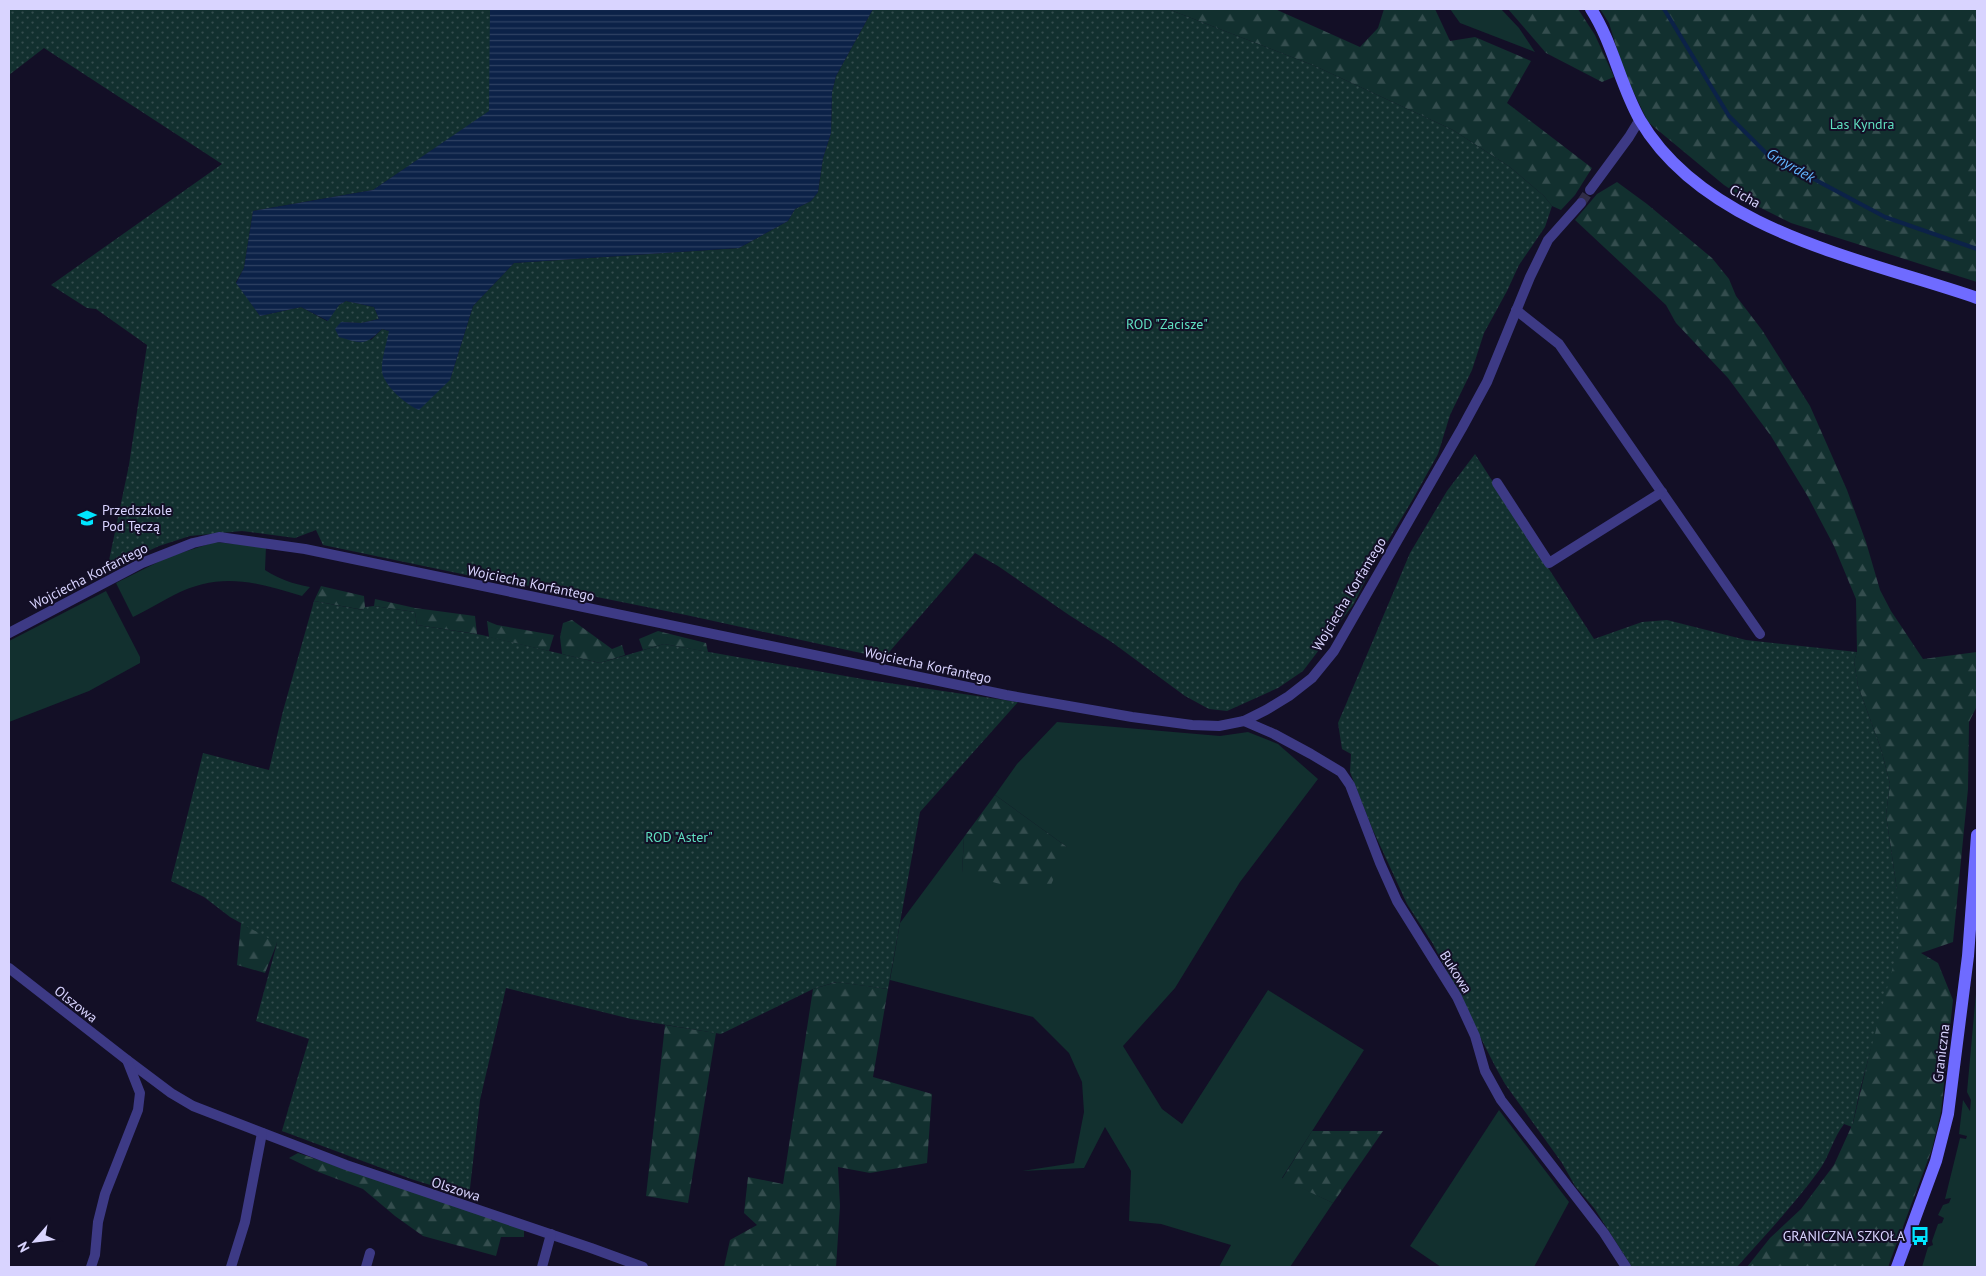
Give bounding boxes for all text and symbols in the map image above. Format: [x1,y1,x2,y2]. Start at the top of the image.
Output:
park label: Las Kyndra [1830,115,1894,133]
water label: Gmyrdek [1763,144,1820,187]
street label: Cicha [1726,180,1764,212]
park label: ROD "Zacisze" [1126,315,1208,333]
place label: Przedszkole Pod Tęczą [102,501,172,535]
school or university icon: Przedszkole Pod Tęczą [76,507,98,529]
street label: Wojciecha Korfantego [1308,534,1390,654]
street label: Wojciecha Korfantego [27,539,151,613]
street label: Wojciecha Korfantego [466,561,596,605]
street label: Wojciecha Korfantego [863,643,993,687]
park label: ROD "Aster" [645,828,713,846]
street label: Bukowa [1436,947,1476,997]
street label: Olszowa [51,981,101,1027]
street label: Graniczna [1928,1023,1954,1083]
street label: Olszowa [429,1173,483,1205]
north arrow [10,1216,60,1266]
bus stop icon: GRANICZNA SZKOŁA [1909,1225,1931,1247]
place label: GRANICZNA SZKOŁA [1783,1227,1906,1245]
text: N [13,1239,34,1255]

